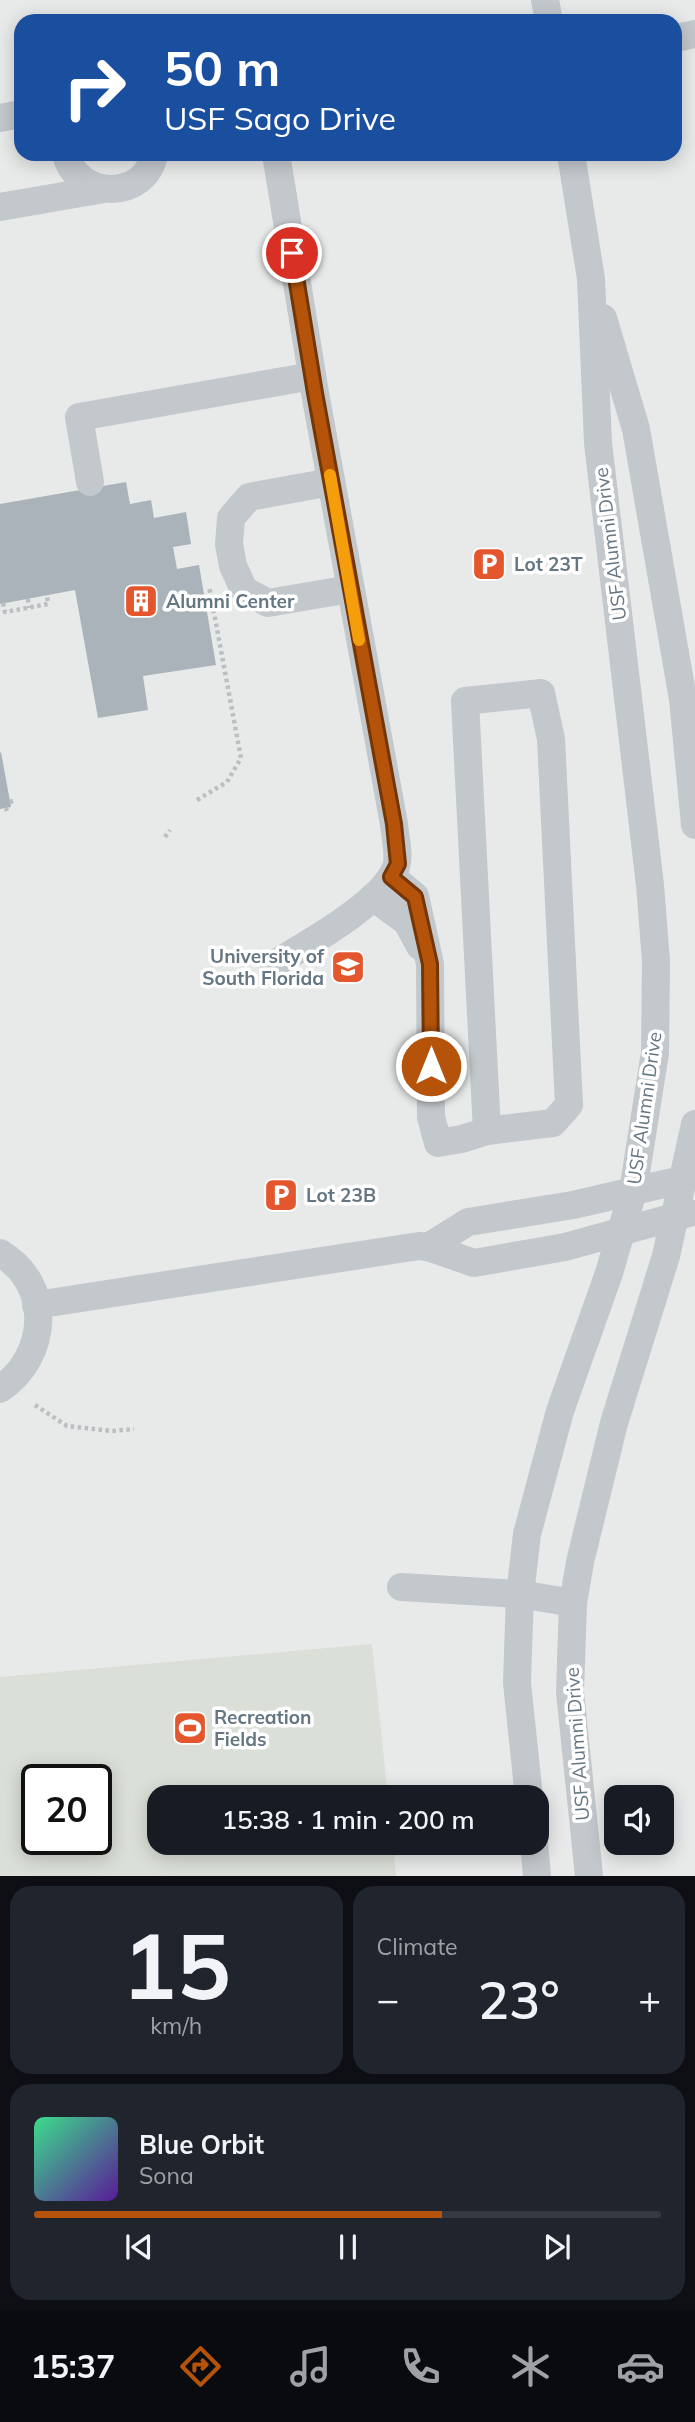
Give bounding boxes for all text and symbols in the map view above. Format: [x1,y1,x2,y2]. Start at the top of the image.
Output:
text: 50 m [164,37,280,98]
icon: right [49,42,140,133]
text: USF Sago Drive [164,98,396,138]
pin [262,223,322,283]
icon: arrive [273,234,311,272]
street label: USF Alumni Drive [589,466,631,622]
parking icon: Lot 23T [470,545,508,583]
place label: Lot 23T [514,552,583,576]
building icon: Alumni Center [122,582,160,620]
place label: Alumni Center [166,589,295,613]
place label: University of South Florida [202,944,325,990]
school or university icon: University of South Florida [329,948,367,986]
position arrow [394,1029,468,1103]
street label: USF Alumni Drive [621,1030,667,1186]
parking icon: Lot 23B [262,1176,300,1214]
place label: Lot 23B [306,1183,376,1207]
street label: USF Alumni Drive [560,1666,594,1822]
place label: Recreation Fields [214,1705,311,1751]
sports icon: Recreation Fields [171,1709,209,1747]
speed limit sign: 20 [21,1764,112,1855]
map controls [604,1785,674,1855]
button: sound [604,1785,674,1855]
text: 15:38 · 1 min · 200 m [221,1803,475,1836]
text: 15 [122,1908,231,2022]
text: Climate [377,1932,458,1961]
text: 23° [478,1967,560,2032]
text: − [377,1975,399,2023]
text: + [638,1975,661,2023]
text: km/h [150,2011,202,2040]
text: Blue Orbit [139,2128,264,2161]
text: Sona [139,2161,194,2190]
icon: previous [120,2228,158,2266]
icon: pause [329,2228,367,2266]
icon: next [538,2228,576,2266]
icon: directions [176,2342,225,2391]
icon: music [286,2342,335,2391]
icon: phone [396,2342,445,2391]
icon: climate [506,2342,555,2391]
icon: car [616,2342,665,2391]
text: 15:37 [30,2346,115,2386]

